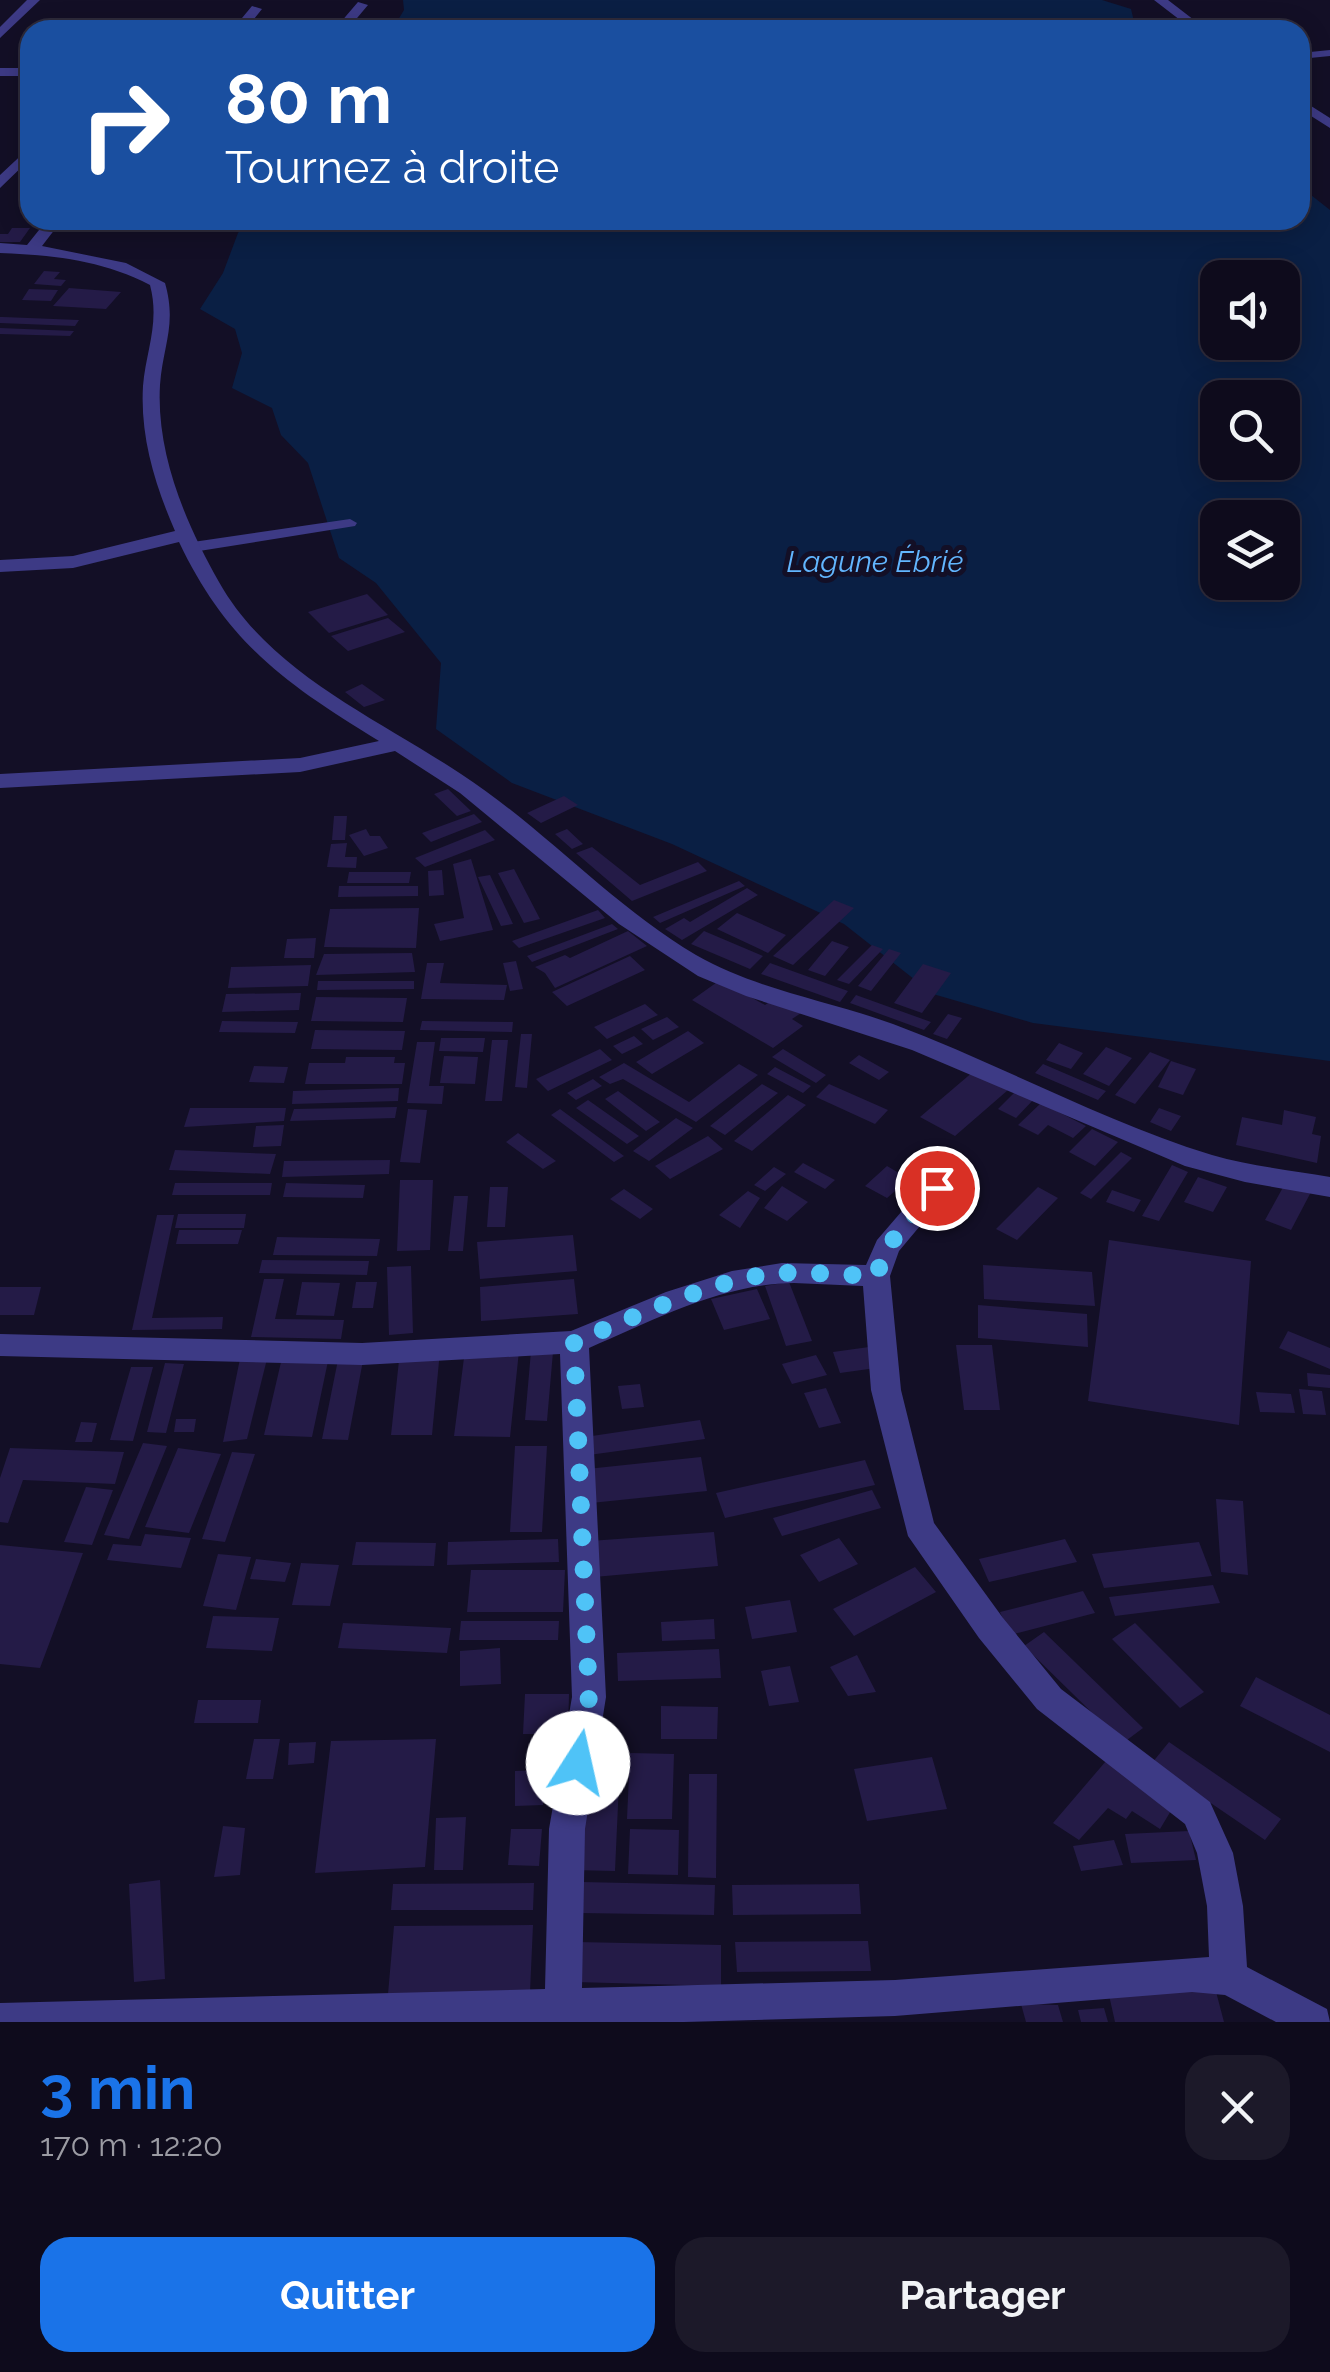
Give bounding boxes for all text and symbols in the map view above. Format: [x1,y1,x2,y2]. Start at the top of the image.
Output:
text: 80 m [225,57,392,139]
icon: right [60,60,190,190]
text: Tournez à droite [225,141,559,194]
map controls [1200,260,1300,600]
button: sound [1200,260,1300,360]
button: search [1200,380,1300,480]
button: layers [1200,500,1300,600]
water label: Lagune Ébrié [786,544,964,579]
pin [895,1146,980,1231]
icon: arrive [910,1161,965,1216]
position arrow [526,1711,630,1815]
text: 3 min [40,2053,195,2123]
button: close [1185,2055,1290,2160]
text: 170 m · 12:20 [40,2126,223,2163]
button: Quitter [40,2237,655,2352]
button: Partager [675,2237,1290,2352]

